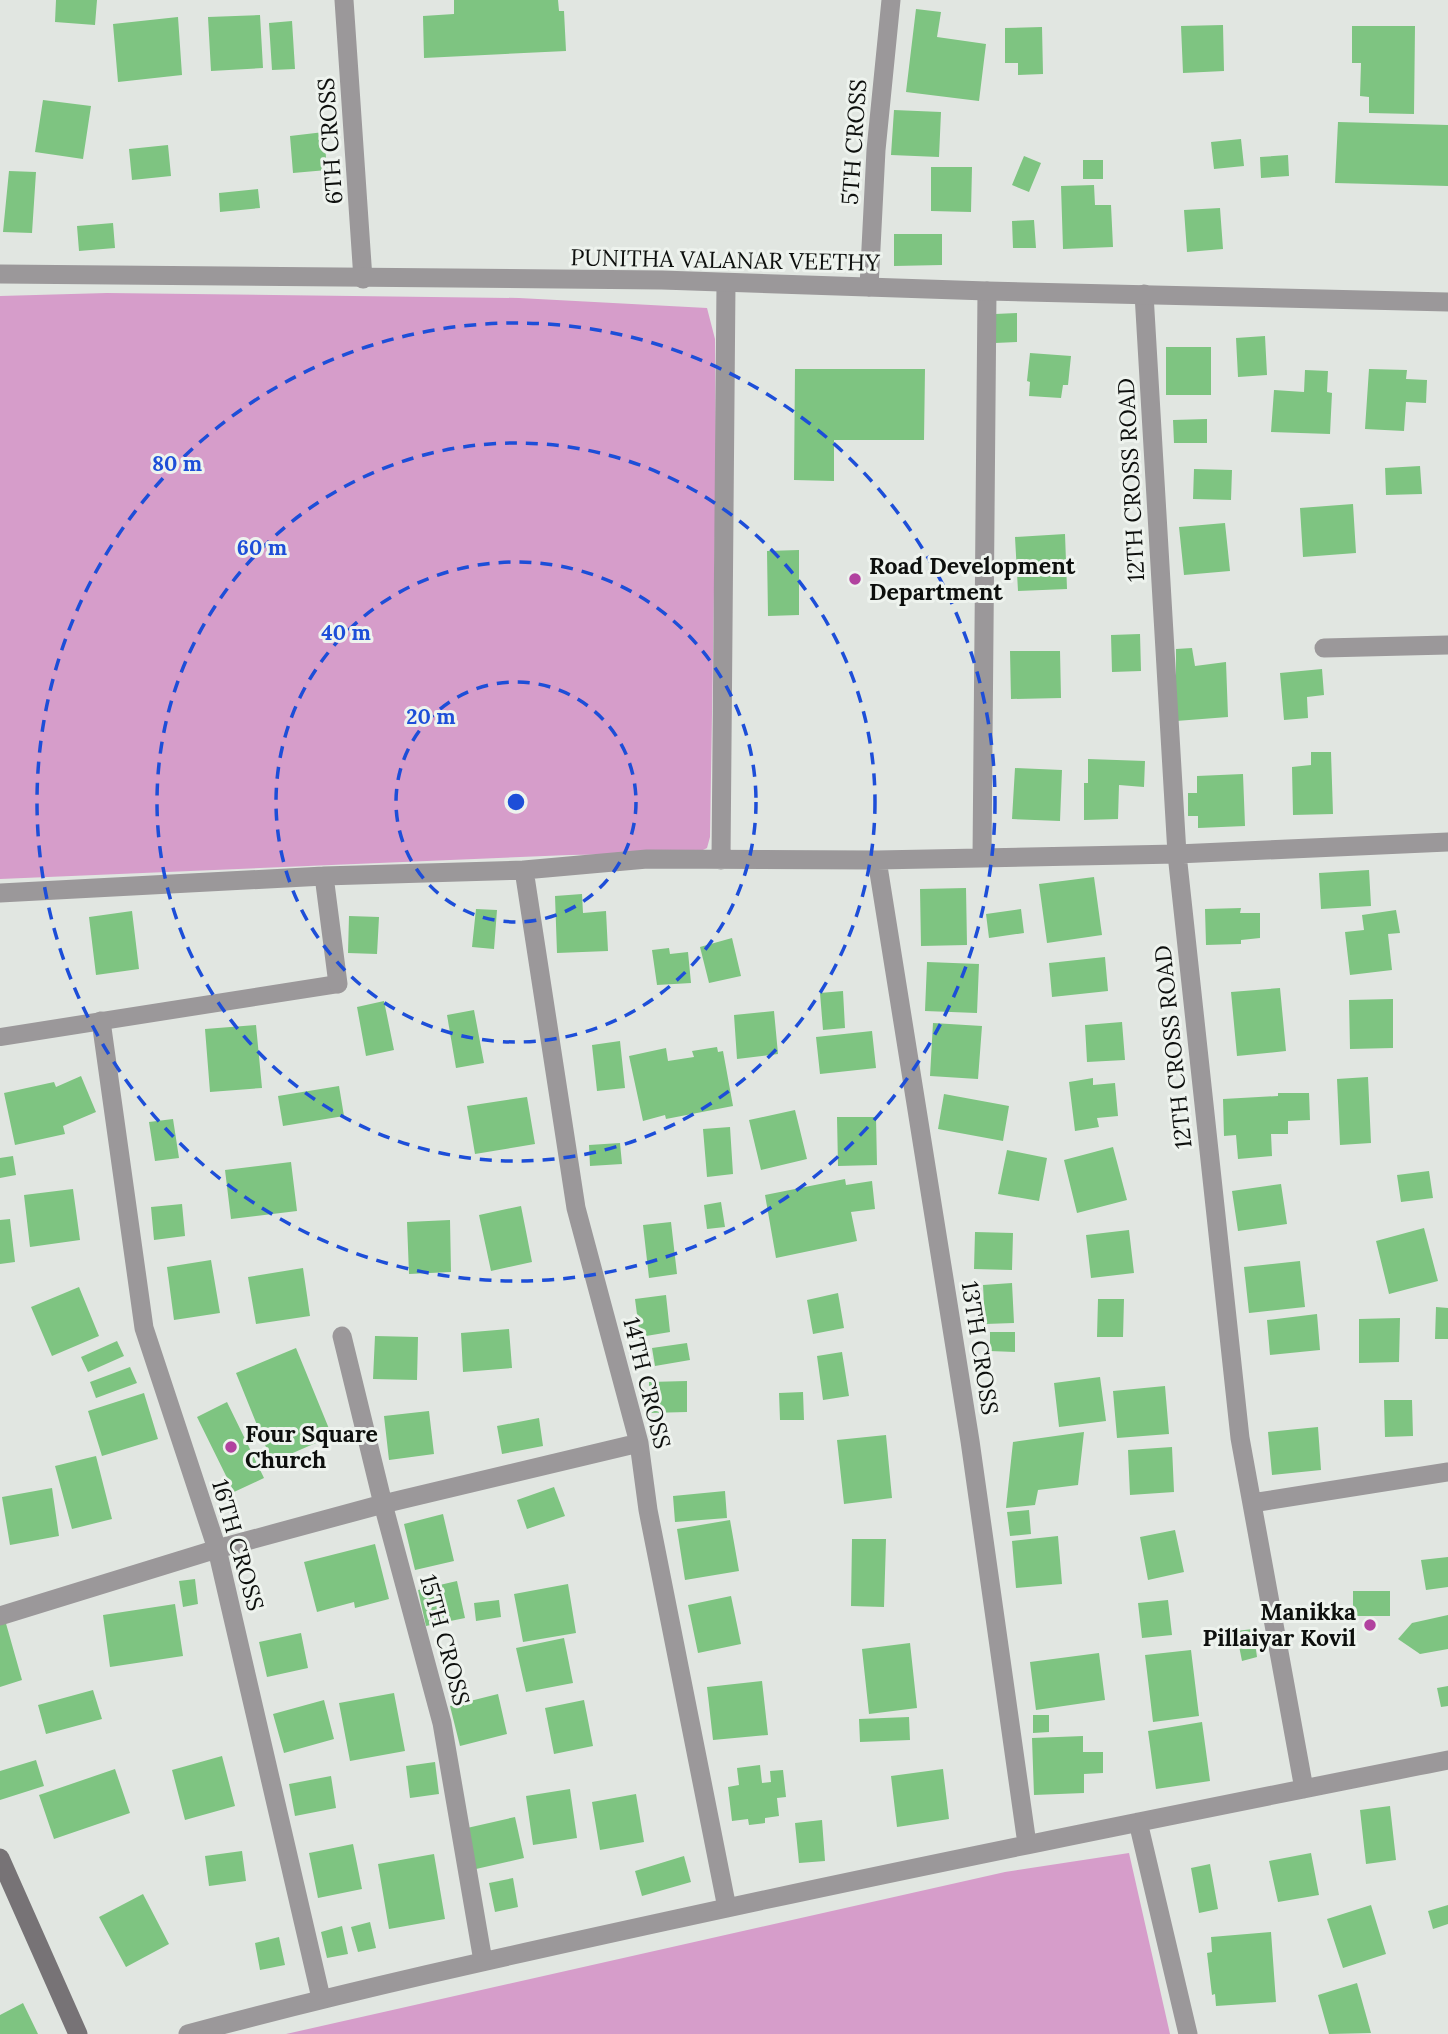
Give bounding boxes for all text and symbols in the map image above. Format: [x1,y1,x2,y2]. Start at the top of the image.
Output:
street label: 6TH CROSS [311,77,348,205]
street label: 5TH CROSS [835,78,872,206]
street label: PUNITHA VALANAR VEETHY [570,242,880,277]
street label: 12TH CROSS ROAD [1111,377,1150,583]
text: 80 m [152,450,202,477]
text: 60 m [237,534,287,561]
place label: Road Development Department [869,551,1076,606]
marker: Road Development Department [847,571,863,587]
text: 40 m [321,619,371,646]
text: 20 m [406,703,456,730]
centre of rings [504,790,528,814]
street label: 12TH CROSS ROAD [1147,944,1198,1150]
street label: 13TH CROSS [956,1279,1005,1417]
street label: 14TH CROSS [617,1314,678,1452]
place label: Four Square Church [245,1419,378,1474]
marker: Four Square Church [223,1439,239,1455]
street label: 16TH CROSS [206,1476,271,1614]
street label: 15TH CROSS [414,1571,477,1709]
place label: Manikka Pillaiyar Kovil [1203,1597,1356,1652]
marker: Manikka Pillaiyar Kovil [1362,1617,1378,1633]

